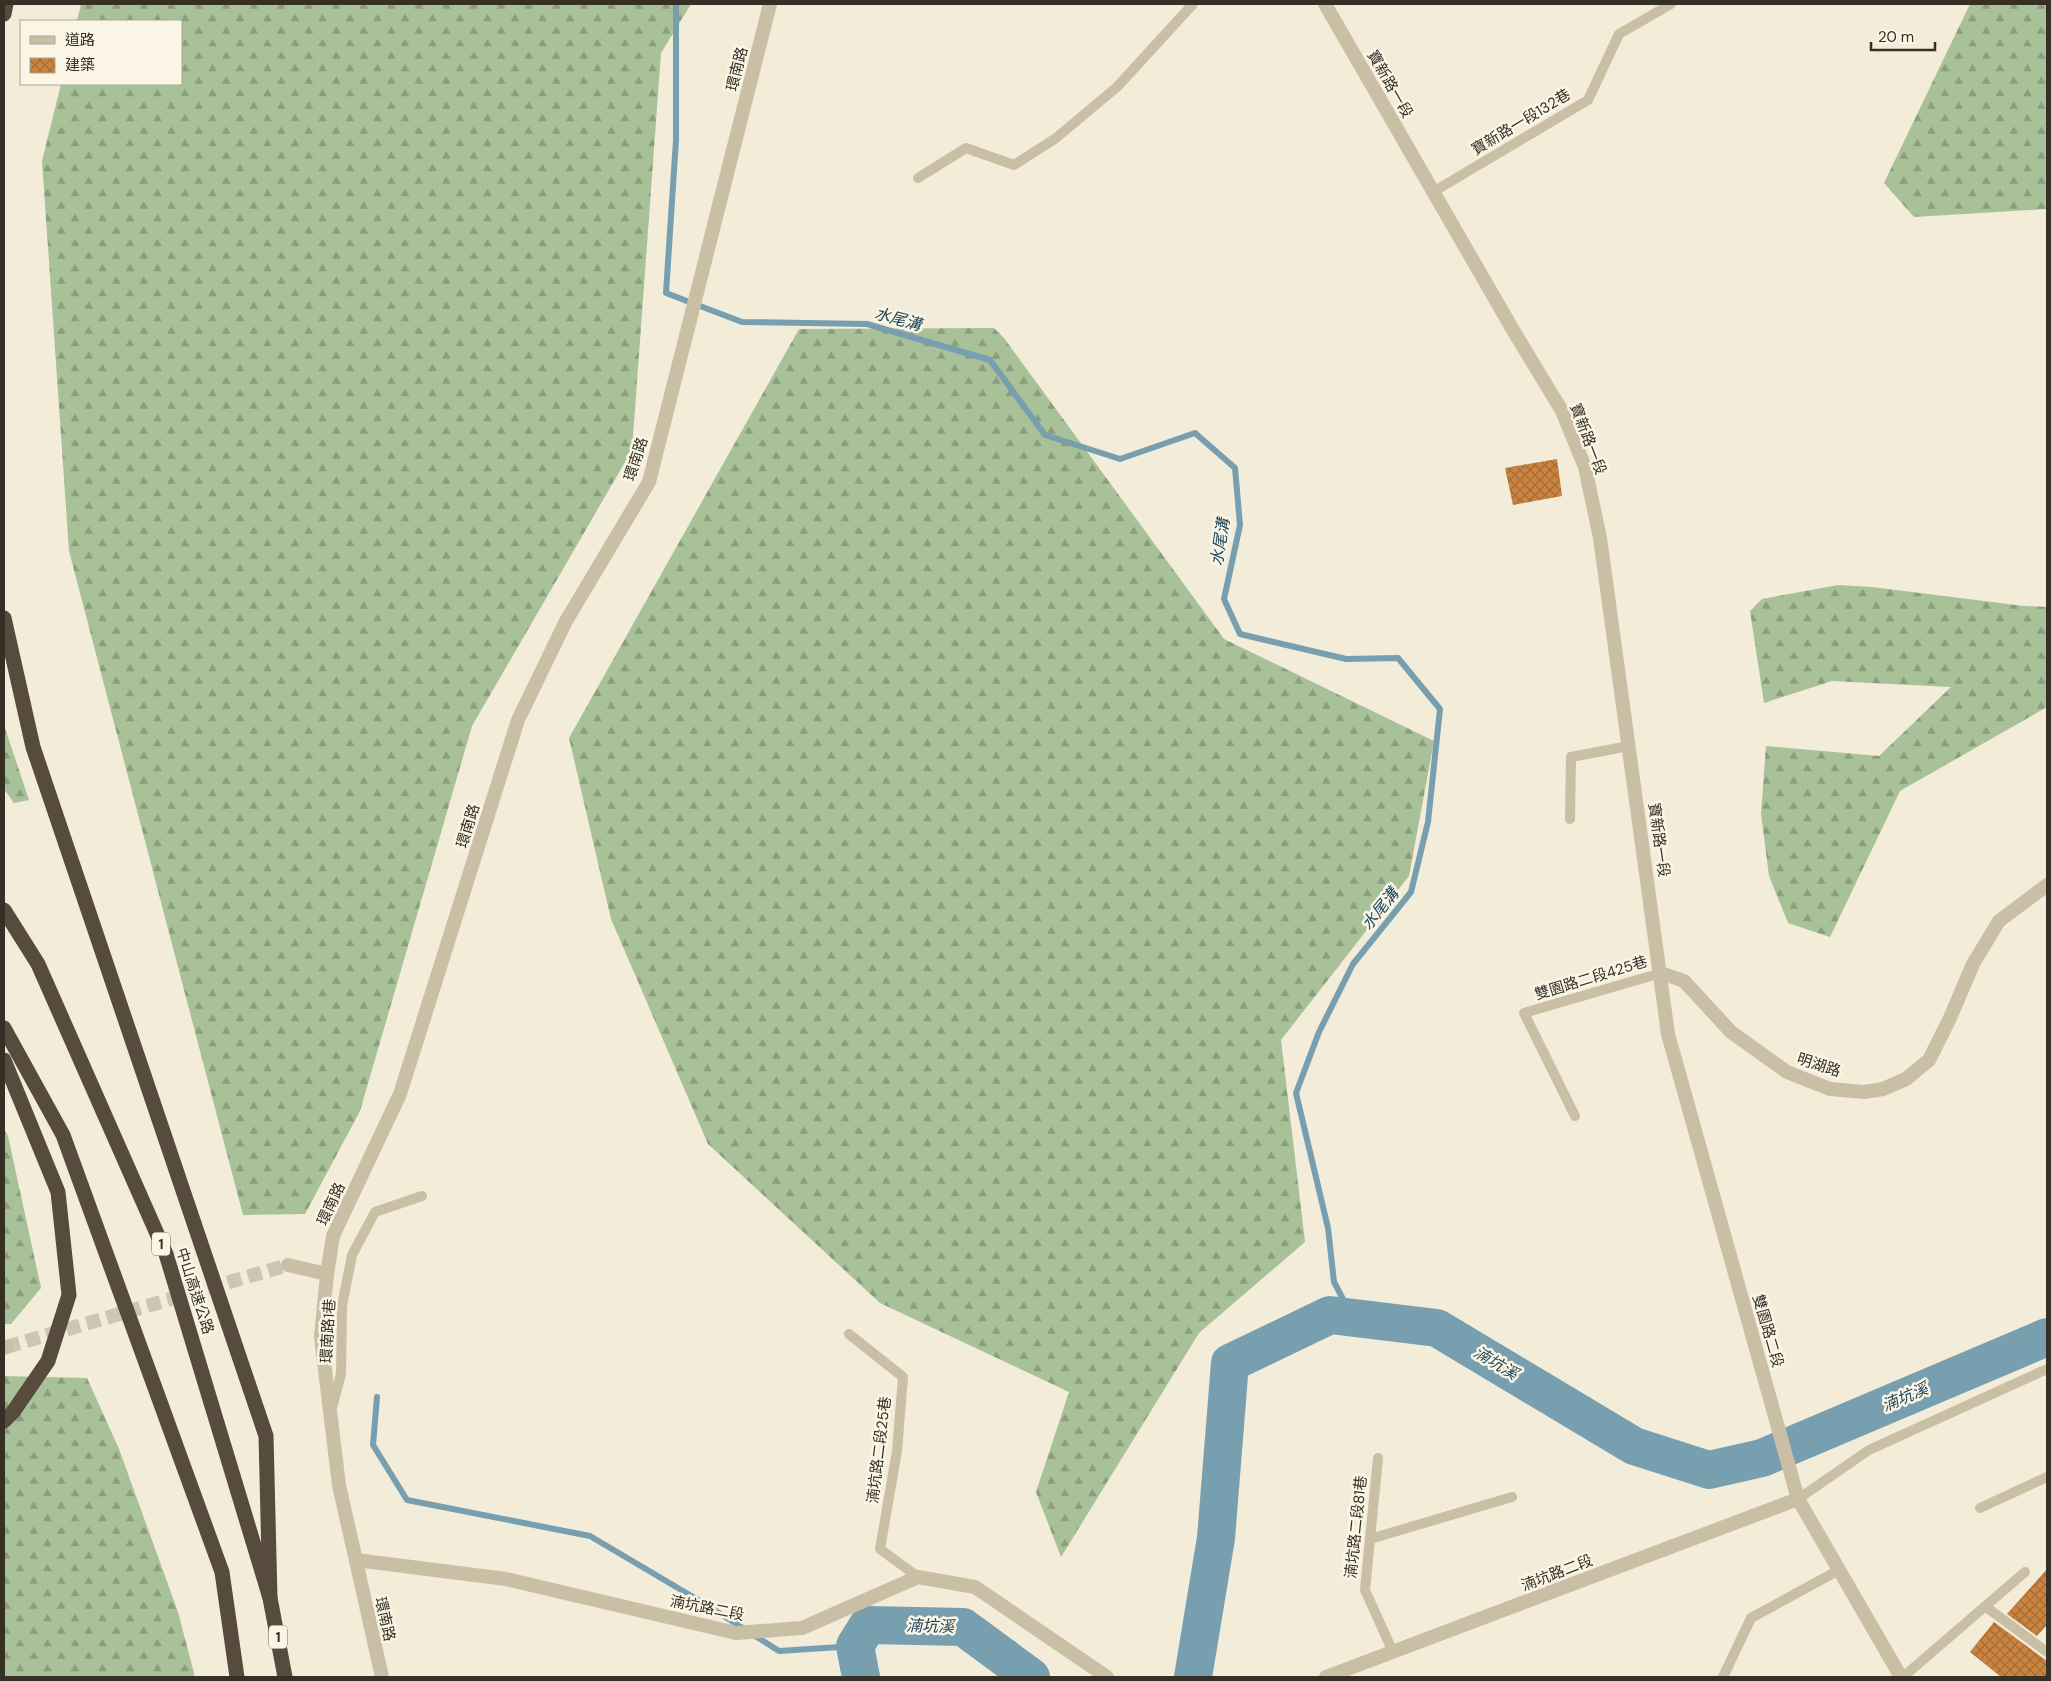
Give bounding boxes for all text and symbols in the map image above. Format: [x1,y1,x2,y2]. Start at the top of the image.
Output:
legend [20,20,182,85]
scale bar [1871,20,1935,52]
text: 20 m [1878,27,1914,47]
text: 道路 [65,30,95,50]
street label: 環南路 [722,45,752,93]
street label: 寶新路一段 [1363,47,1417,121]
text: 建築 [65,55,95,75]
street label: 寶新路一段132巷 [1468,85,1574,159]
water label: 水尾溝 [872,303,926,336]
street label: 寶新路一段 [1565,400,1611,478]
street label: 環南路 [620,435,652,483]
water label: 水尾溝 [1206,515,1234,567]
street label: 寶新路一段 [1644,801,1674,879]
street label: 環南路 [452,802,484,850]
water label: 水尾溝 [1357,882,1405,934]
street label: 雙園路二段425巷 [1532,951,1650,1005]
street label: 明湖路 [1795,1049,1843,1081]
street label: 環南路 [312,1179,350,1229]
road number: 1 [152,1232,170,1256]
street label: 中山高速公路 [172,1245,218,1337]
street label: 雙園路二段 [1748,1292,1788,1370]
street label: 環南路1巷 [316,1298,340,1364]
water label: 湳坑溪 [1470,1342,1524,1385]
water label: 湳坑溪 [1879,1377,1933,1416]
street label: 湳坑路二段25巷 [863,1395,895,1505]
street label: 湳坑路二段81巷 [1341,1474,1371,1580]
street label: 湳坑路二段 [1518,1550,1596,1596]
street label: 湳坑路二段 [668,1591,746,1625]
street label: 環南路 [370,1595,400,1643]
water label: 湳坑溪 [906,1615,956,1637]
road number: 1 [269,1625,287,1648]

